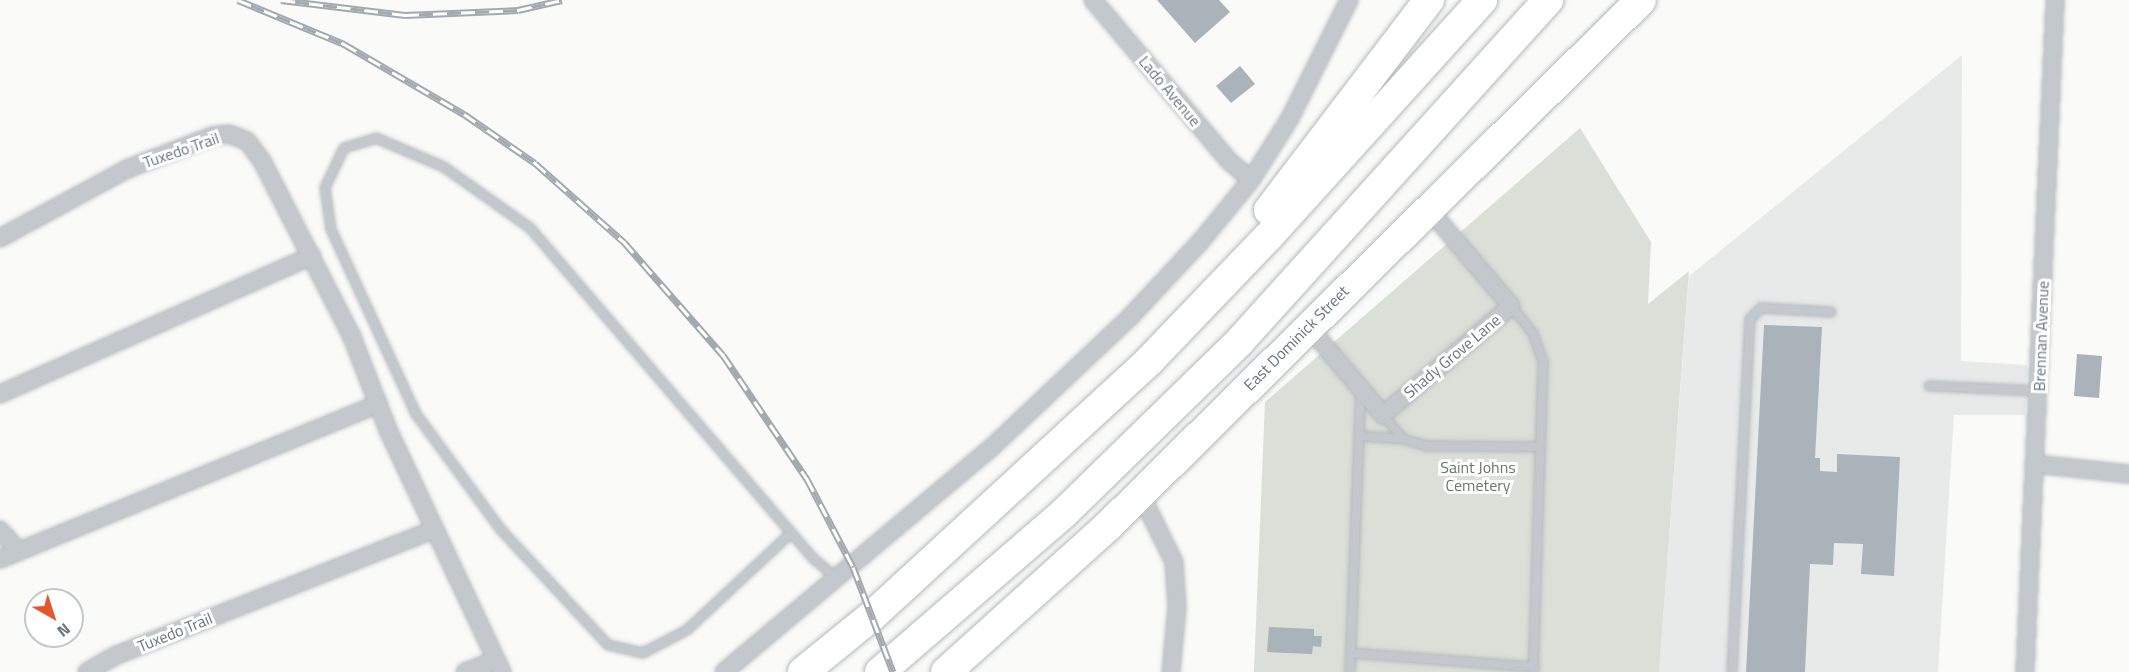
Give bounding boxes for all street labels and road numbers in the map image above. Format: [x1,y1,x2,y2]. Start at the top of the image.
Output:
street label: Lado Avenue [1135,52,1205,130]
street label: Tuxedo Trail [141,128,221,172]
street label: Brennan Avenue [2029,280,2053,392]
street label: East Dominick Street [1240,282,1352,394]
street label: Shady Grove Lane [1400,310,1504,402]
street label: Tuxedo Trail [135,608,215,656]

